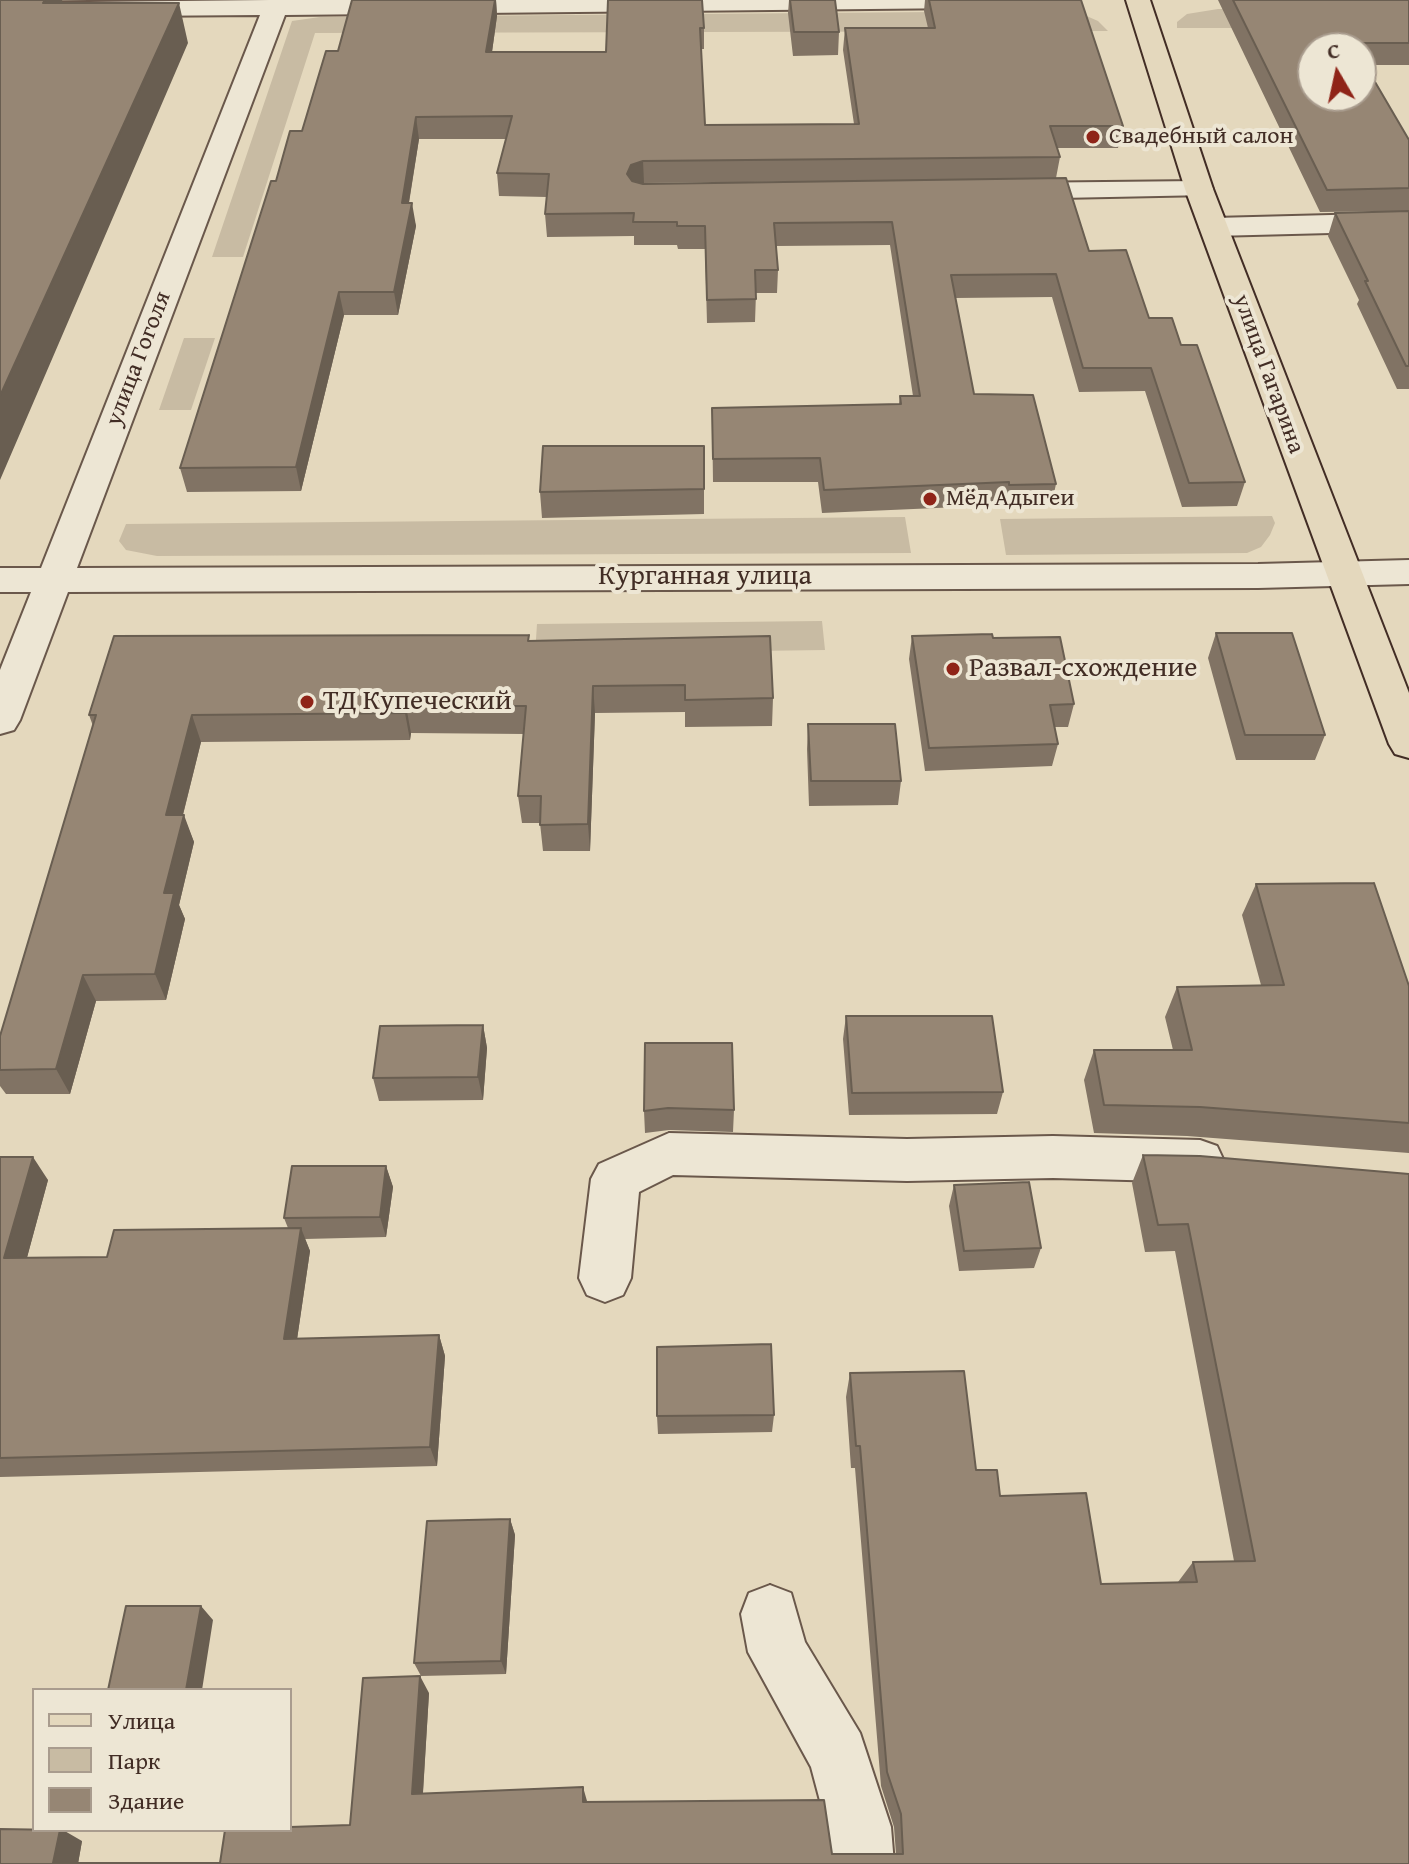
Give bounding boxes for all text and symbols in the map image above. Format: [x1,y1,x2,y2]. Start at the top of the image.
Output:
north arrow [1297,32,1377,112]
text: С [1325,33,1342,67]
place label: Свадебный салон [1109,123,1294,151]
marker: Свадебный салон [1084,128,1102,146]
street label: улица Гоголя [100,288,178,430]
street label: улица Гагарина [1226,290,1310,458]
place label: Мёд Адыгеи [946,485,1075,513]
marker: Мёд Адыгеи [921,490,939,508]
street label: Курганная улица [598,560,812,594]
place label: Развал-схождение [969,652,1197,686]
marker: Развал-схождение [944,660,962,678]
place label: ТД Купеческий [323,685,512,719]
marker: ТД Купеческий [298,693,316,711]
legend [32,1688,292,1832]
text: Улица [108,1703,175,1738]
text: Парк [108,1743,160,1778]
text: Здание [108,1783,184,1818]

